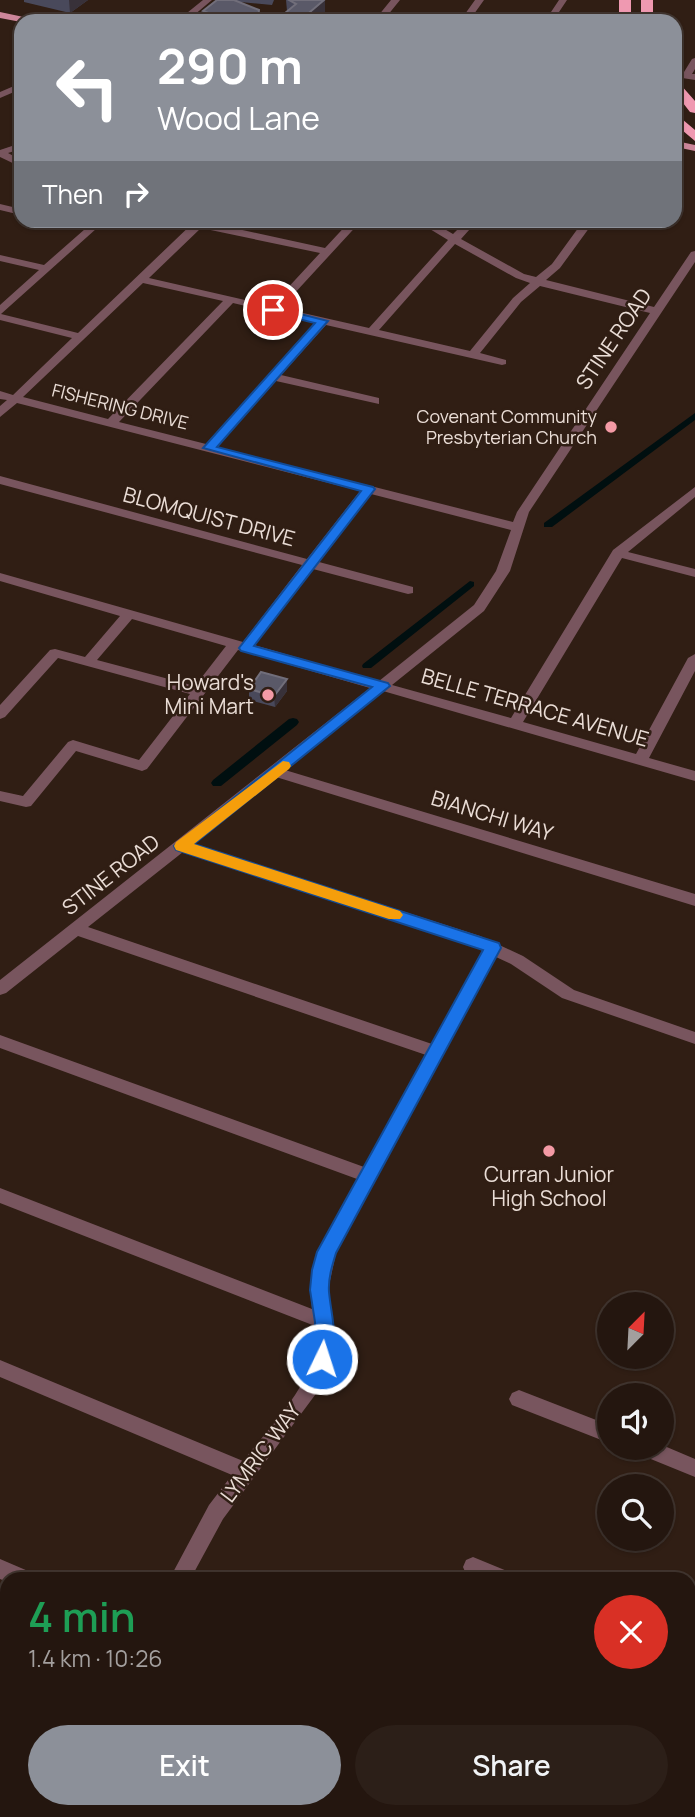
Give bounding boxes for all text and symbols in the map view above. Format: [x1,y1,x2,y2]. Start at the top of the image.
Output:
text: 290 m [157,32,303,99]
icon: left [42,42,133,133]
text: Wood Lane [157,96,320,140]
icon: right [117,175,155,213]
text: Then [42,176,103,212]
pin [243,280,303,340]
street label: STINE ROAD [569,282,657,394]
icon: arrive [254,291,292,329]
street label: FISHERING DRIVE [49,377,191,435]
place label: Covenant Community Presbyterian Church [417,404,597,449]
marker: Covenant Community Presbyterian Church [603,419,619,435]
street label: BLOMQUIST DRIVE [120,480,298,552]
street label: BELLE TERRACE AVENUE [418,661,652,753]
place label: Howard's Mini Mart [165,668,254,720]
marker: Howard's Mini Mart [260,687,276,703]
street label: BIANCHI WAY [428,783,557,847]
street label: STINE ROAD [56,827,165,921]
marker: Curran Junior High School [541,1143,557,1159]
place label: Curran Junior High School [484,1160,614,1212]
north arrow [597,1292,674,1368]
map controls [597,1292,674,1551]
position arrow [285,1322,359,1396]
button: sound [597,1383,674,1460]
street label: LYMRIC WAY [214,1397,307,1508]
button: search [597,1474,674,1551]
text: 4 min [28,1587,136,1645]
button: close [594,1595,668,1669]
text: 1.4 km · 10:26 [28,1642,163,1674]
button: Exit [28,1725,341,1805]
button: Share [355,1725,668,1805]

